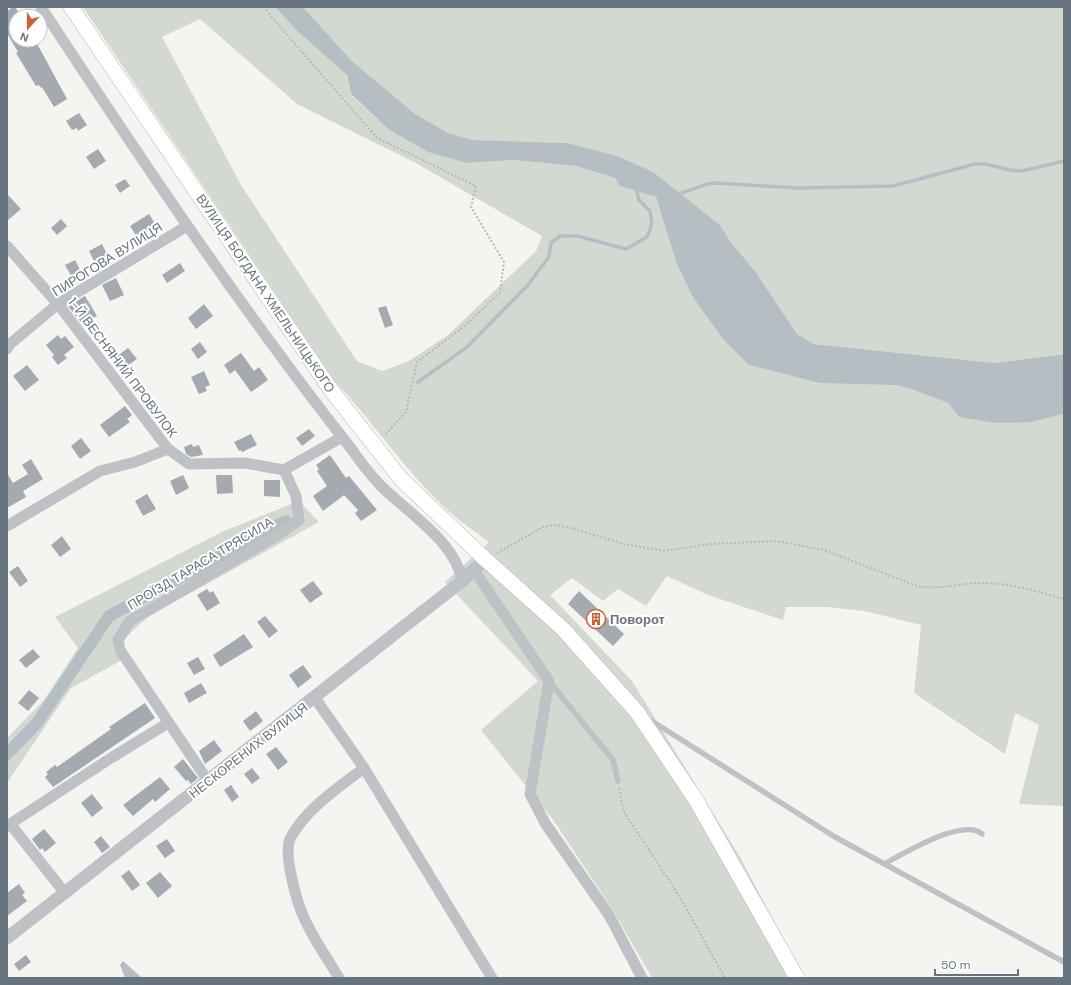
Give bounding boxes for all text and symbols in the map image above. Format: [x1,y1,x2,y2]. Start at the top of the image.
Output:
north arrow [8,8,48,48]
text: N [18,29,31,45]
street label: ВУЛИЦЯ БОГДАНА ХМЕЛЬНИЦЬКОГО [193,191,339,396]
street label: ПИРОГОВА ВУЛИЦЯ [49,219,166,300]
street label: 1-Й ВЕСНЯНИЙ ПРОВУЛОК [64,294,181,441]
street label: ПРОЇЗД ТАРАСА ТРЯСИЛА [124,513,276,614]
building icon: Поворот [585,608,607,630]
place label: Поворот [610,611,665,628]
street label: НЕСКОРЕНИХ ВУЛИЦЯ [185,699,311,802]
scale bar [935,951,1018,977]
text: 50 m [941,957,970,973]

